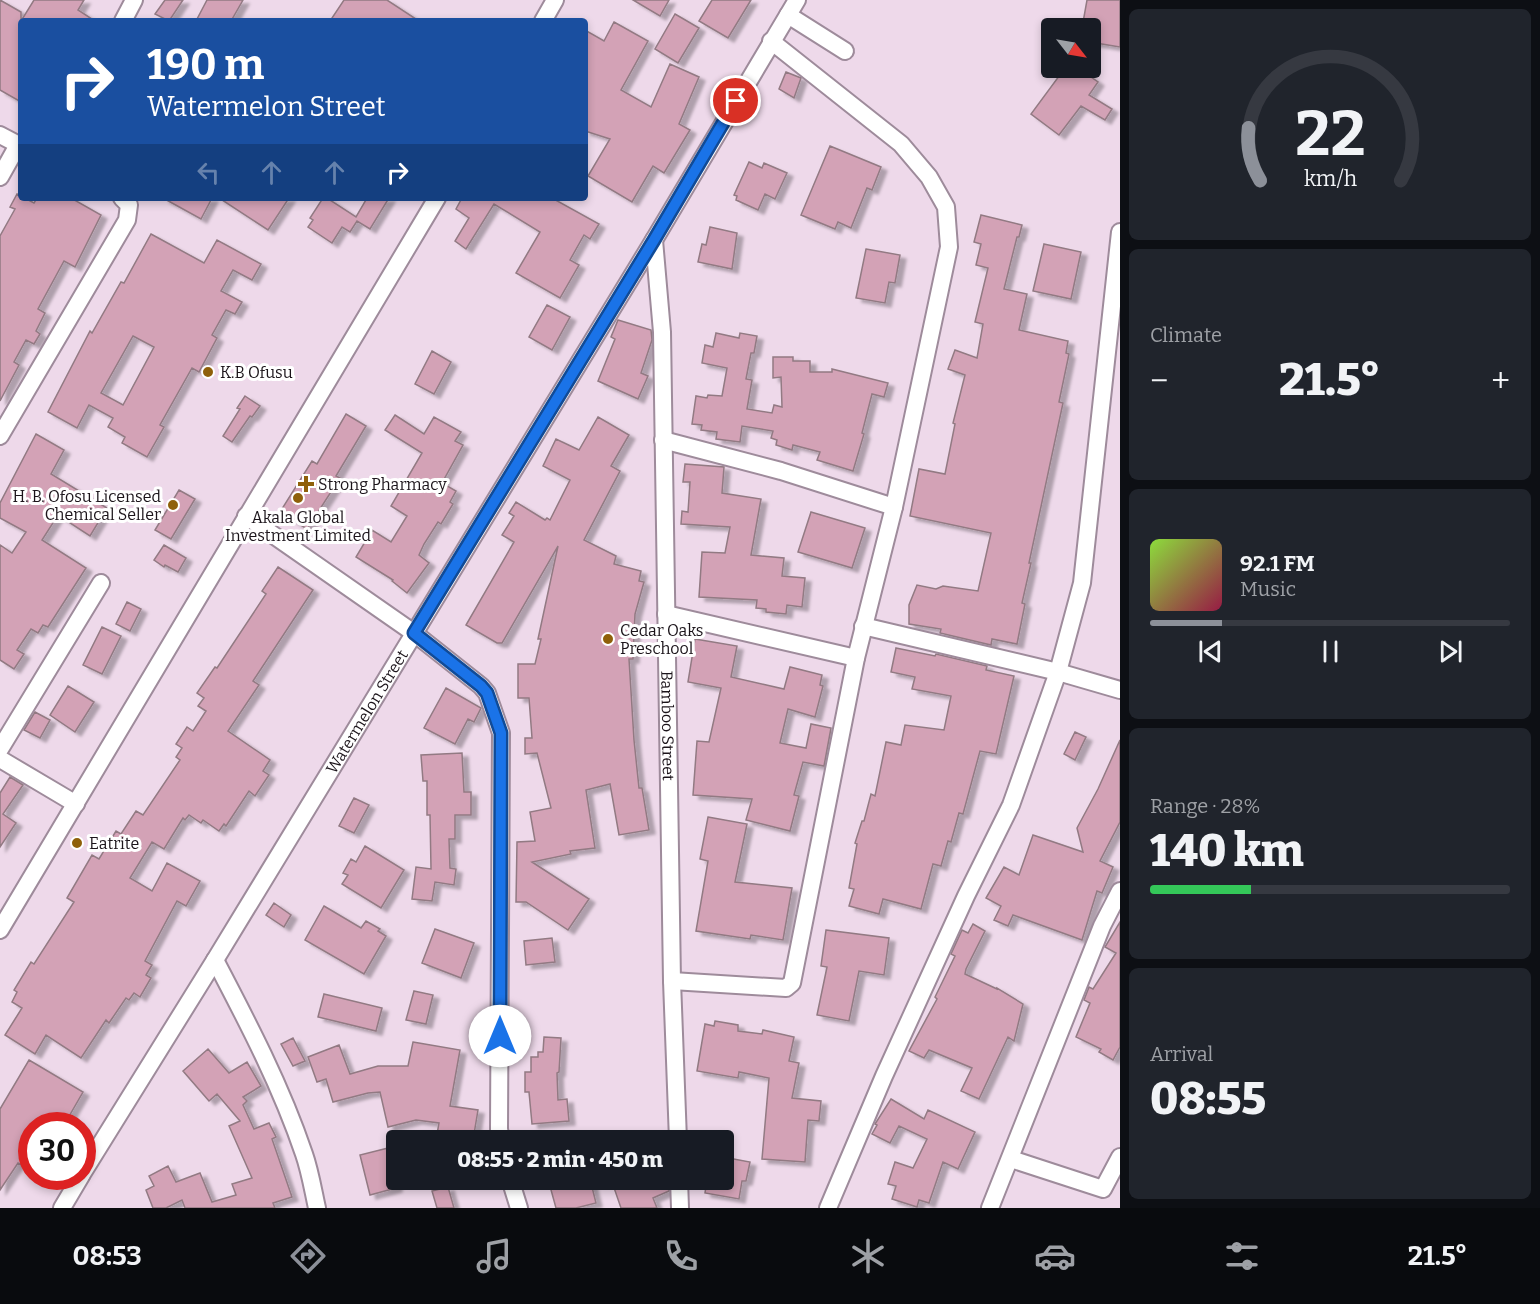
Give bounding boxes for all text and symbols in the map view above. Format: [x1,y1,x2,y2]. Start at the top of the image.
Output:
north arrow [1041,18,1101,78]
map controls [1041,18,1101,78]
text: 190 m [147,40,264,90]
icon: right [48,42,126,120]
pin [710,75,761,126]
icon: arrive [719,84,752,117]
text: Watermelon Street [147,91,385,123]
text: 22 [1295,98,1365,173]
icon: left [192,156,225,189]
icon: ahead [255,156,288,189]
icon: ahead [318,156,351,189]
icon: right [381,156,414,189]
text: km/h [1303,167,1357,193]
text: Climate [1150,323,1222,347]
text: 21.5° [1279,353,1380,407]
text: − [1150,361,1168,401]
text: + [1491,361,1510,401]
place label: K.B Ofusu [220,363,293,382]
marker: K.B Ofusu [201,365,215,379]
place label: Strong Pharmacy [318,475,447,494]
marker: Strong Pharmacy [299,477,313,491]
place label: H. B. Ofosu Licensed Chemical Seller [12,487,162,524]
marker: Akala Global Investment Limited [291,491,305,505]
marker: H. B. Ofosu Licensed Chemical Seller [166,498,180,512]
place label: Akala Global Investment Limited [225,508,372,545]
text: 92.1 FM [1240,550,1315,577]
text: Music [1240,577,1296,601]
place label: Cedar Oaks Preschool [620,621,704,658]
marker: Cedar Oaks Preschool [601,632,615,646]
icon: previous [1194,635,1227,668]
icon: pause [1314,635,1347,668]
icon: next [1434,635,1467,668]
street label: Watermelon Street [322,646,412,777]
street label: Bamboo Street [658,670,678,781]
text: Range · 28% [1150,794,1260,818]
text: 140 km [1150,824,1304,878]
place label: Eatrite [89,834,139,853]
marker: Eatrite [70,836,84,850]
position arrow [468,1004,532,1068]
text: Arrival [1150,1042,1213,1066]
text: 08:55 [1150,1072,1266,1126]
speed limit sign: 30 [18,1112,96,1190]
text: 08:55 · 2 min · 450 m [457,1146,663,1173]
icon: directions [287,1235,329,1277]
icon: music [473,1235,515,1277]
icon: phone [660,1235,702,1277]
icon: climate [847,1235,889,1277]
icon: car [1034,1235,1076,1277]
icon: filters [1221,1235,1263,1277]
text: 08:53 [72,1240,142,1272]
text: 21.5° [1408,1240,1467,1272]

